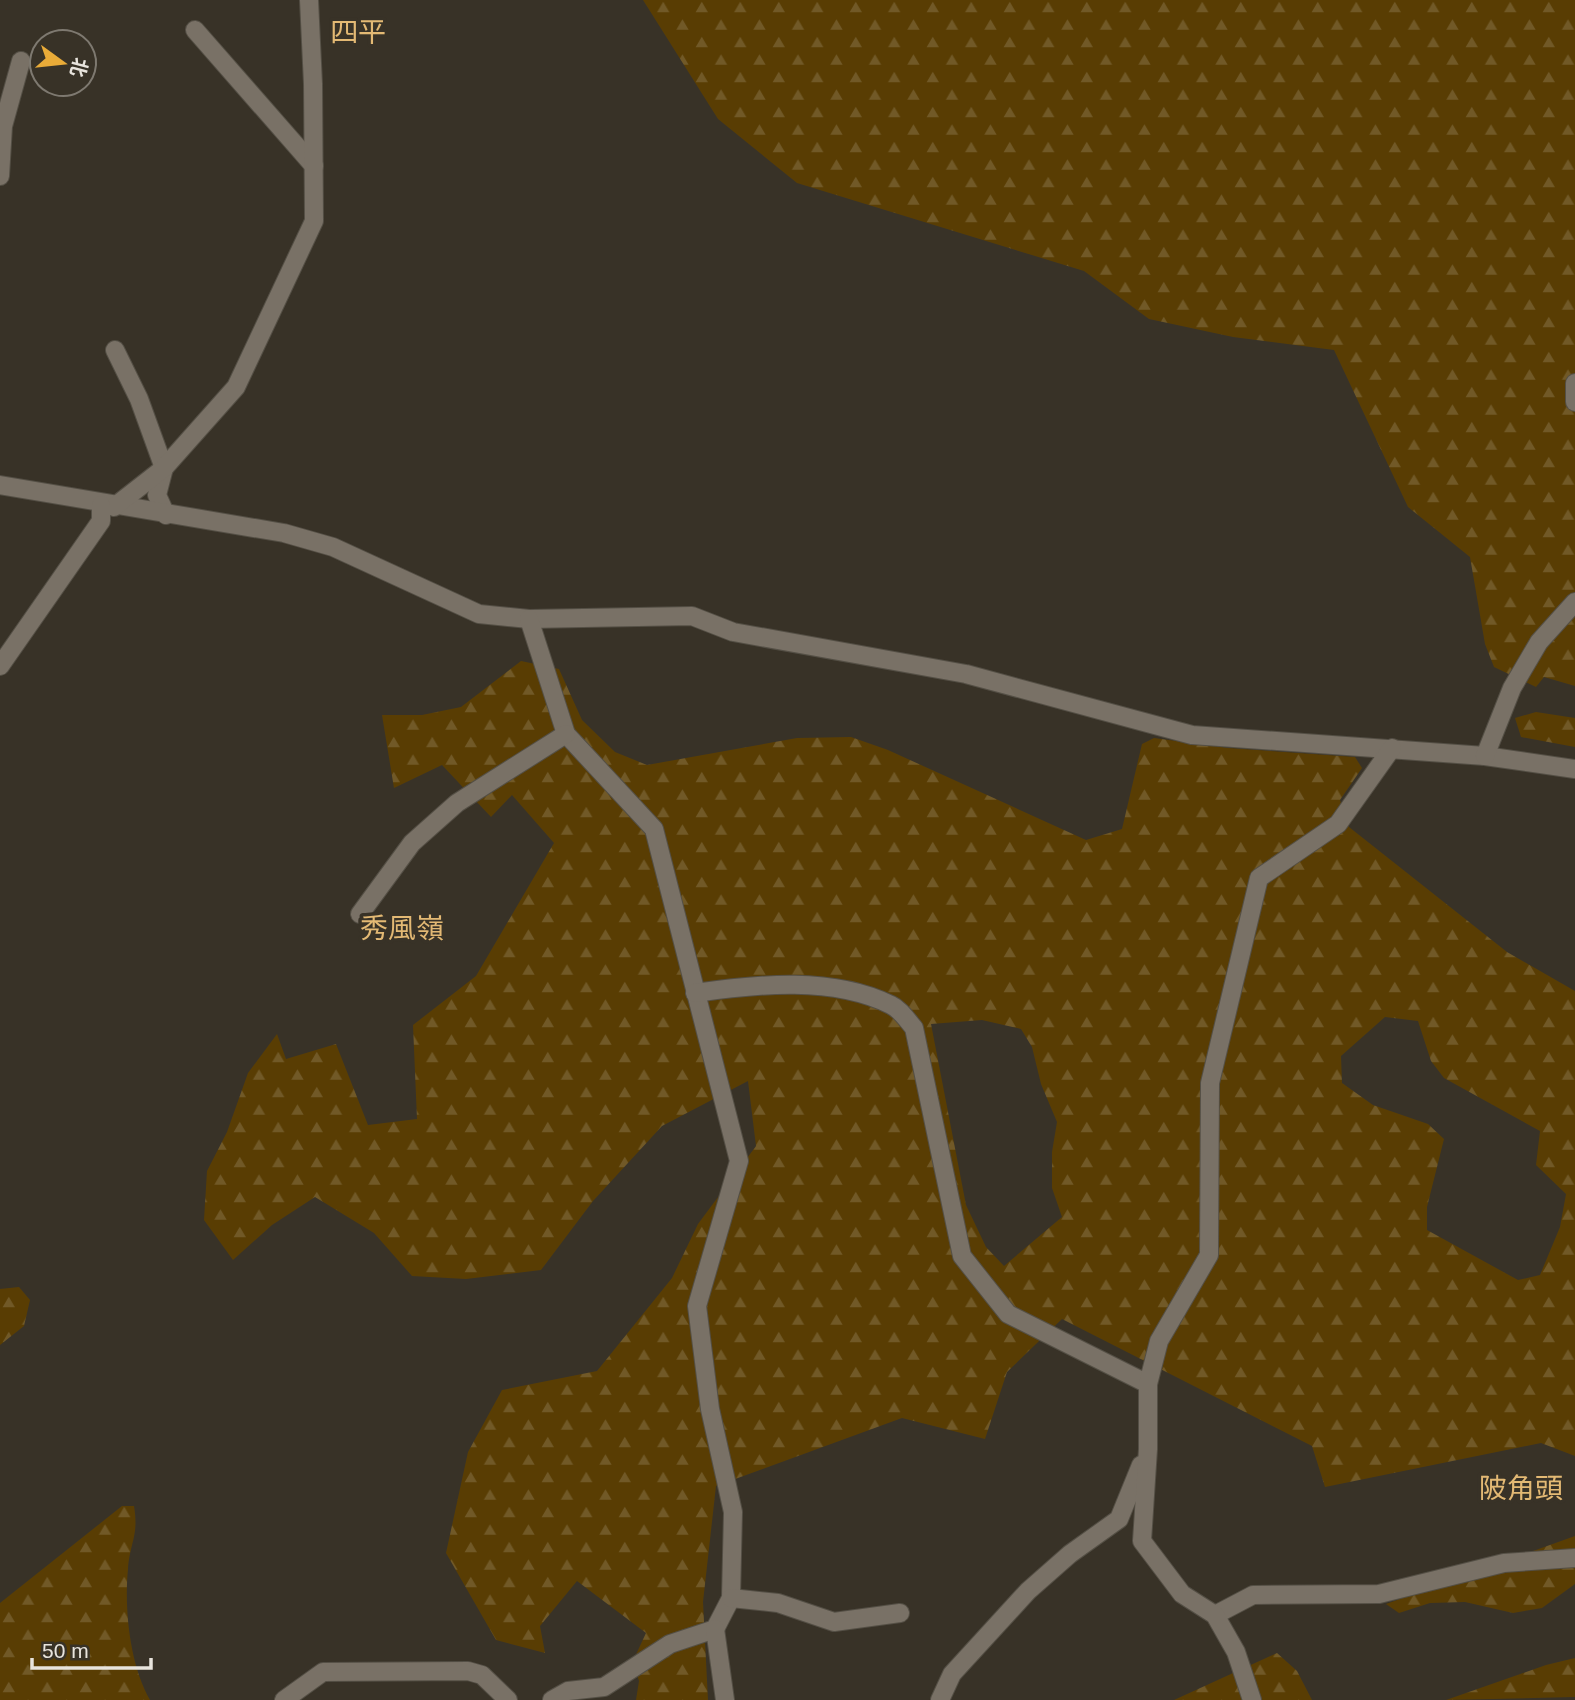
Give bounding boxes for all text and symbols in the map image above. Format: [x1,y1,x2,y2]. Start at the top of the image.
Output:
district label: 四平 [330,17,386,48]
north arrow [28,28,98,98]
text: 北 [66,55,92,79]
district label: 秀風嶺 [360,913,444,944]
district label: 陂角頭 [1479,1473,1563,1504]
scale bar [32,1626,150,1670]
text: 50 m [42,1639,89,1662]

